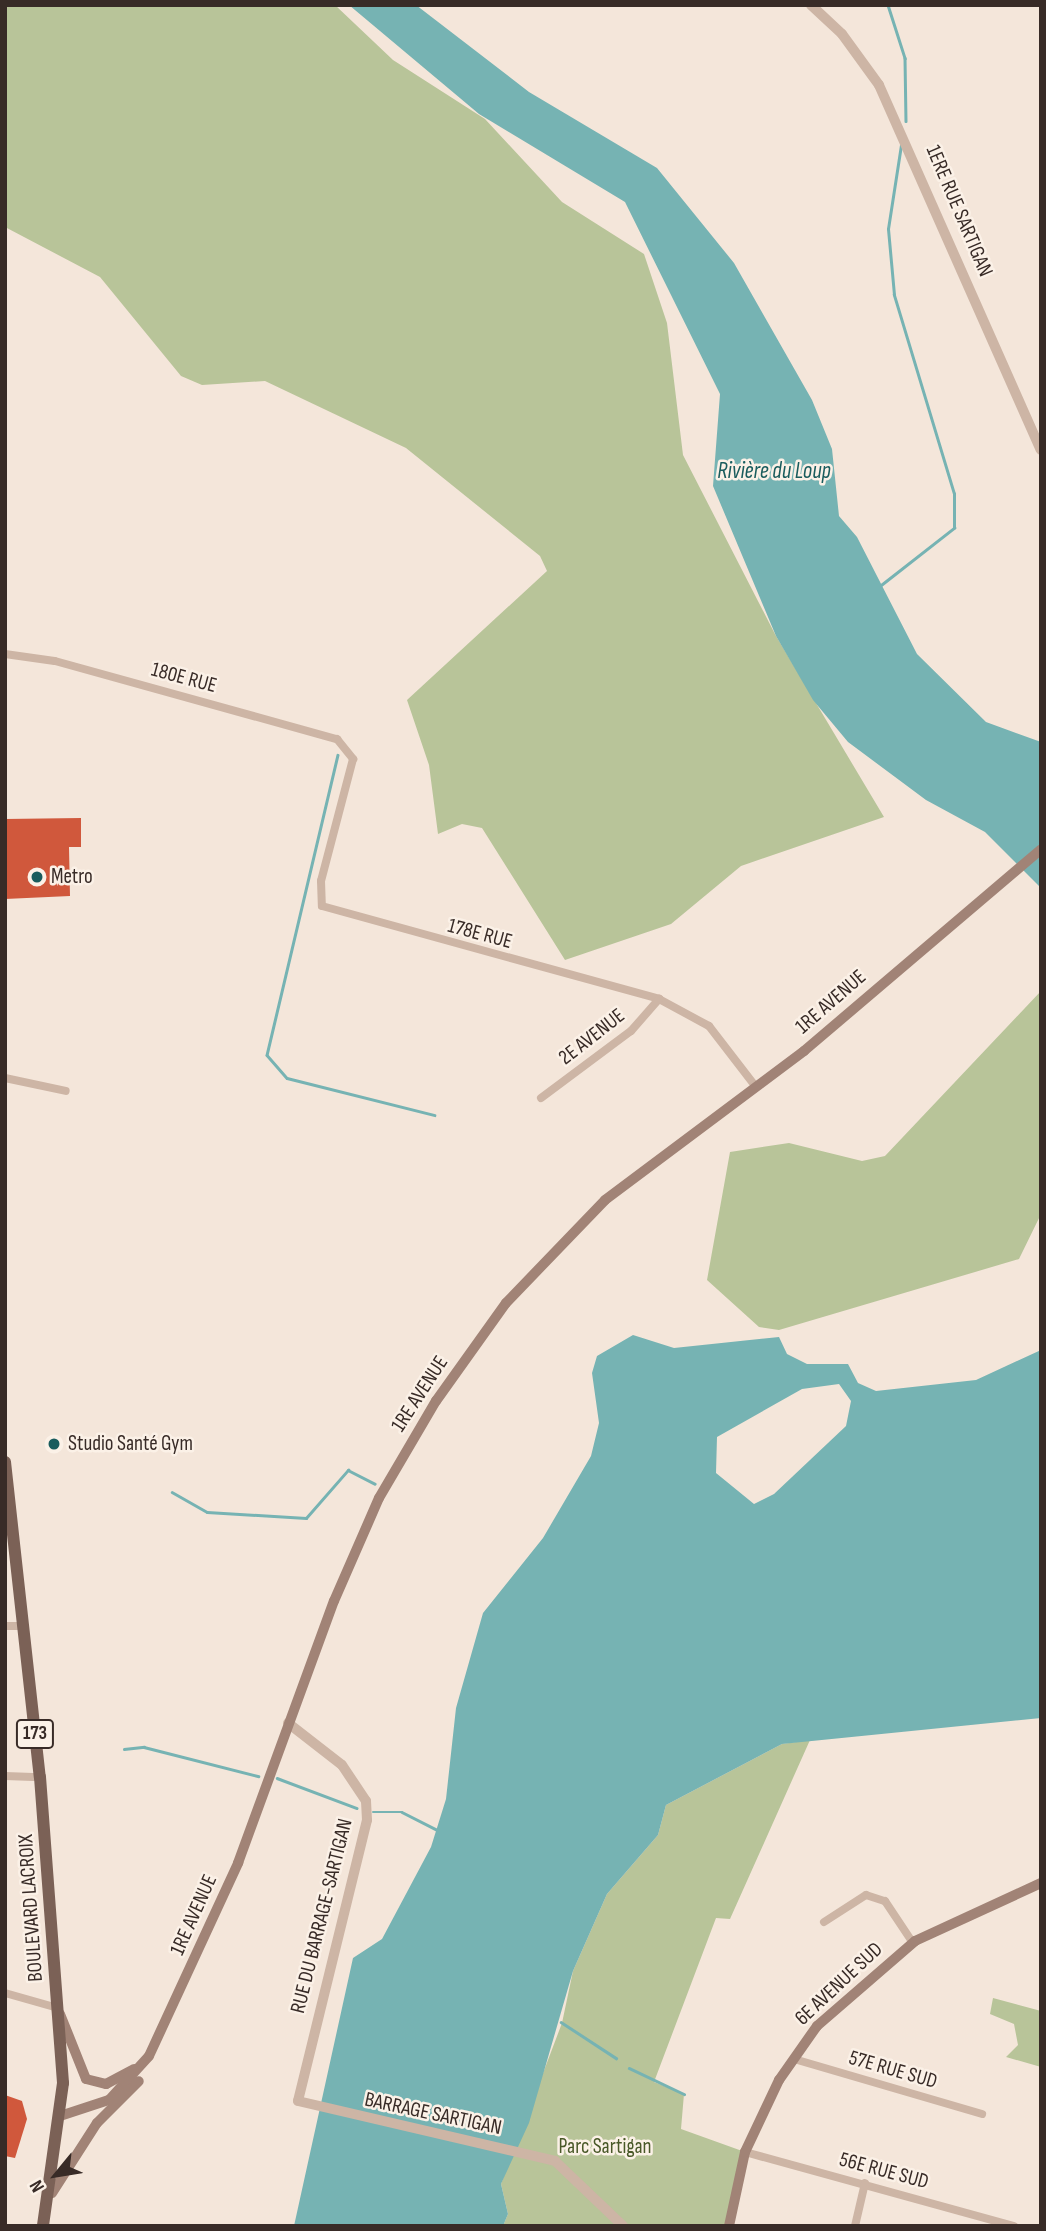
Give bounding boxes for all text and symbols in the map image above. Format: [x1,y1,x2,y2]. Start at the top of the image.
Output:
street label: 1ERE RUE SARTIGAN [920,142,998,280]
water label: Rivière du Loup [717,457,831,485]
street label: 180E RUE [149,657,219,699]
place label: Metro [51,864,93,890]
marker: Metro [29,869,45,885]
street label: 178E RUE [445,913,515,955]
street label: 1RE AVENUE [790,964,872,1040]
street label: 2E AVENUE [554,1003,630,1071]
street label: 1RE AVENUE [386,1351,454,1437]
place label: Studio Santé Gym [68,1431,193,1457]
marker: Studio Santé Gym [46,1436,62,1452]
road number: 173 [16,1718,54,1750]
street label: RUE DU BARRAGE-SARTIGAN [286,1816,358,2016]
street label: BOULEVARD LACROIX [13,1833,49,1983]
street label: 1RE AVENUE [165,1871,223,1959]
street label: 6E AVENUE SUD [790,1937,888,2031]
street label: 57E RUE SUD [846,2045,940,2095]
street label: BARRAGE SARTIGAN [362,2087,504,2141]
park label: Parc Sartigan [559,2134,651,2160]
north arrow [21,2140,91,2210]
street label: 56E RUE SUD [837,2147,931,2195]
text: N [25,2176,50,2196]

